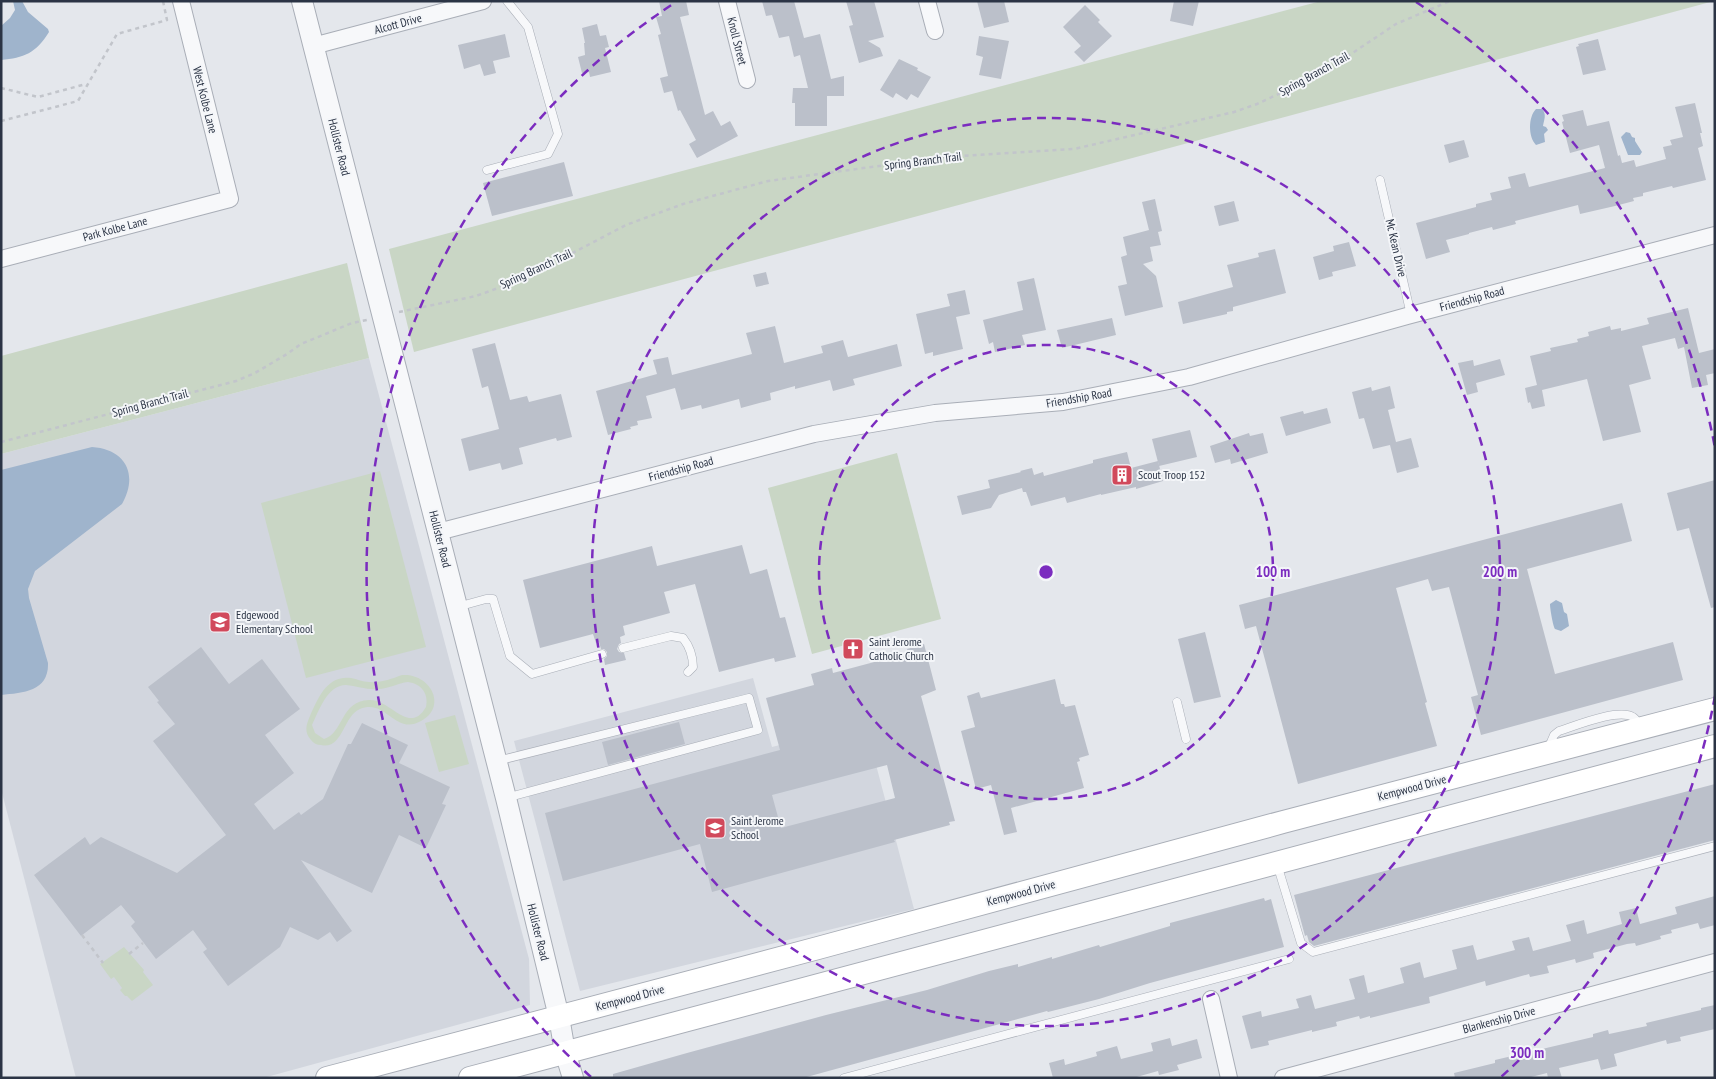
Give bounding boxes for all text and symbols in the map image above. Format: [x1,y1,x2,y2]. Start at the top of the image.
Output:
street label: Alcott Drive [372,10,423,37]
street label: Knoll Street [724,15,751,67]
street label: Spring Branch Trail [1276,48,1352,99]
street label: West Kolbe Lane [190,65,221,135]
street label: Hollister Road [325,117,354,177]
street label: Spring Branch Trail [883,148,963,173]
street label: Park Kolbe Lane [81,213,149,244]
street label: Mc Kean Drive [1383,217,1410,278]
street label: Spring Branch Trail [497,245,574,292]
street label: Friendship Road [1438,283,1506,314]
street label: Friendship Road [1045,384,1113,411]
street label: Spring Branch Trail [110,385,190,420]
street label: Friendship Road [647,453,715,484]
building icon: Scout Troop 152 [1110,463,1134,487]
place label: Scout Troop 152 [1138,467,1205,482]
street label: Hollister Road [426,509,455,569]
text: 100 m [1256,562,1290,581]
text: 200 m [1483,562,1517,581]
centre of rings [1037,563,1055,581]
place label: Edgewood Elementary School [236,607,313,636]
school or university icon: Edgewood Elementary School [208,610,232,634]
place label: Saint Jerome Catholic Church [869,634,934,663]
church icon: Saint Jerome Catholic Church [841,637,865,661]
street label: Kempwood Drive [1376,771,1448,804]
place label: Saint Jerome School [731,813,784,842]
school or university icon: Saint Jerome School [703,816,727,840]
street label: Kempwood Drive [985,876,1057,909]
street label: Hollister Road [524,902,553,962]
street label: Kempwood Drive [594,981,666,1014]
street label: Blankenship Drive [1461,1003,1537,1036]
text: 300 m [1510,1043,1544,1062]

